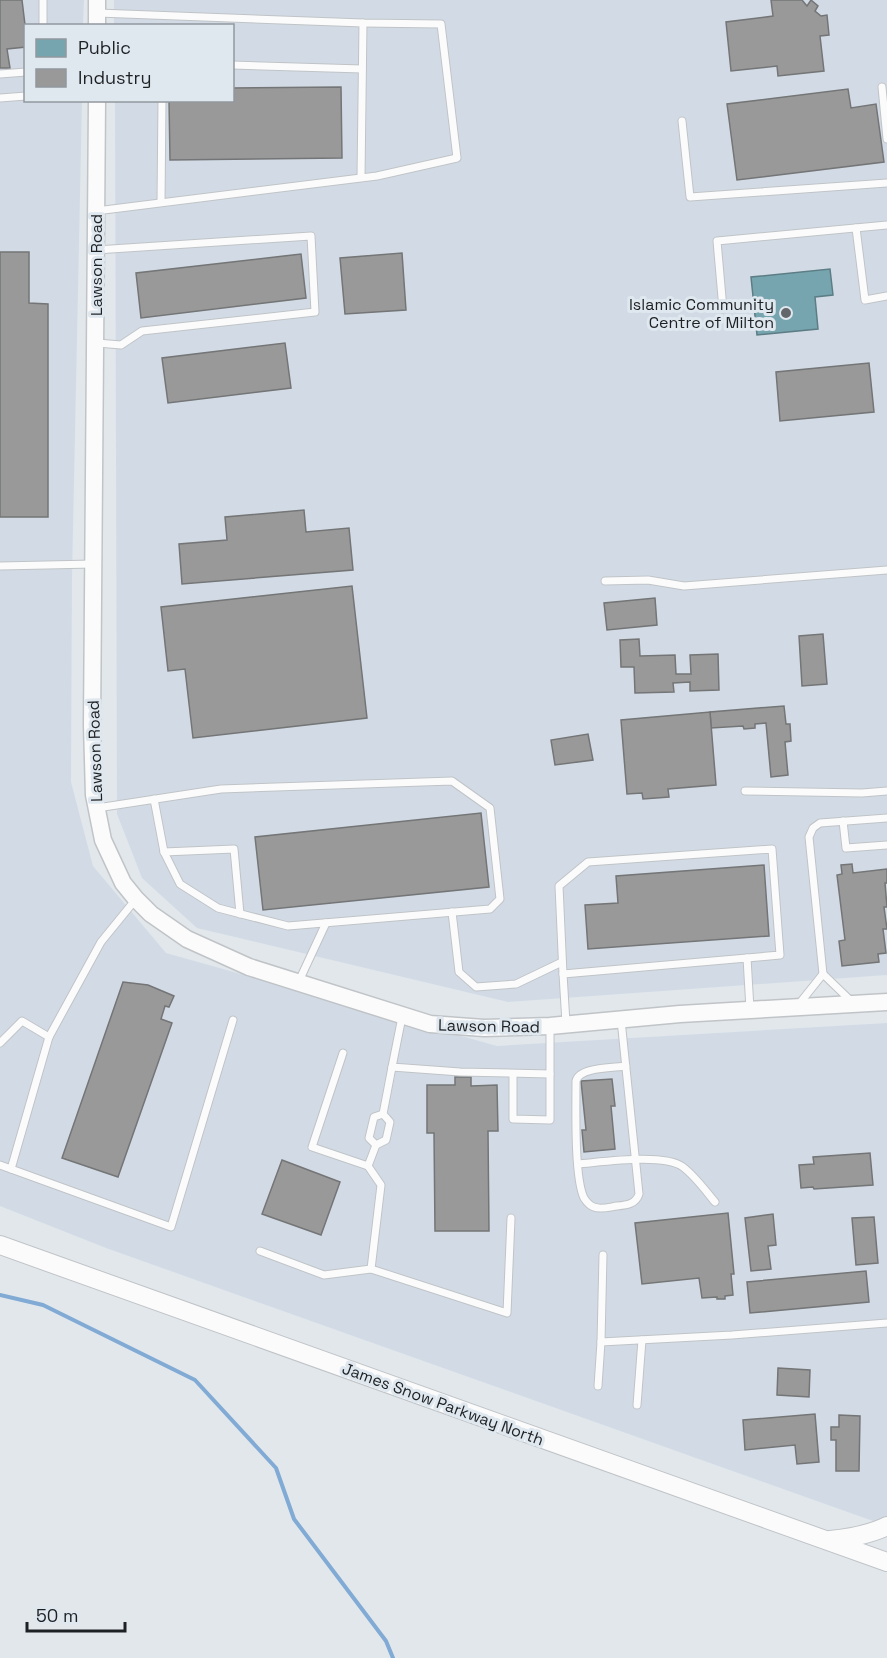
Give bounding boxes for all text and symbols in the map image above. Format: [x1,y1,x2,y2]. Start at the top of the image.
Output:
legend [24,24,234,102]
text: Public [78,36,131,59]
text: Industry [78,66,151,89]
street label: Lawson Road [86,214,107,316]
place label: Islamic Community Centre of Milton [629,294,774,333]
marker: Islamic Community Centre of Milton [779,306,793,320]
street label: Lawson Road [83,700,107,802]
street label: Lawson Road [438,1015,540,1037]
street label: James Snow Parkway North [339,1358,547,1450]
scale bar [27,1595,124,1633]
text: 50 m [36,1604,78,1627]

